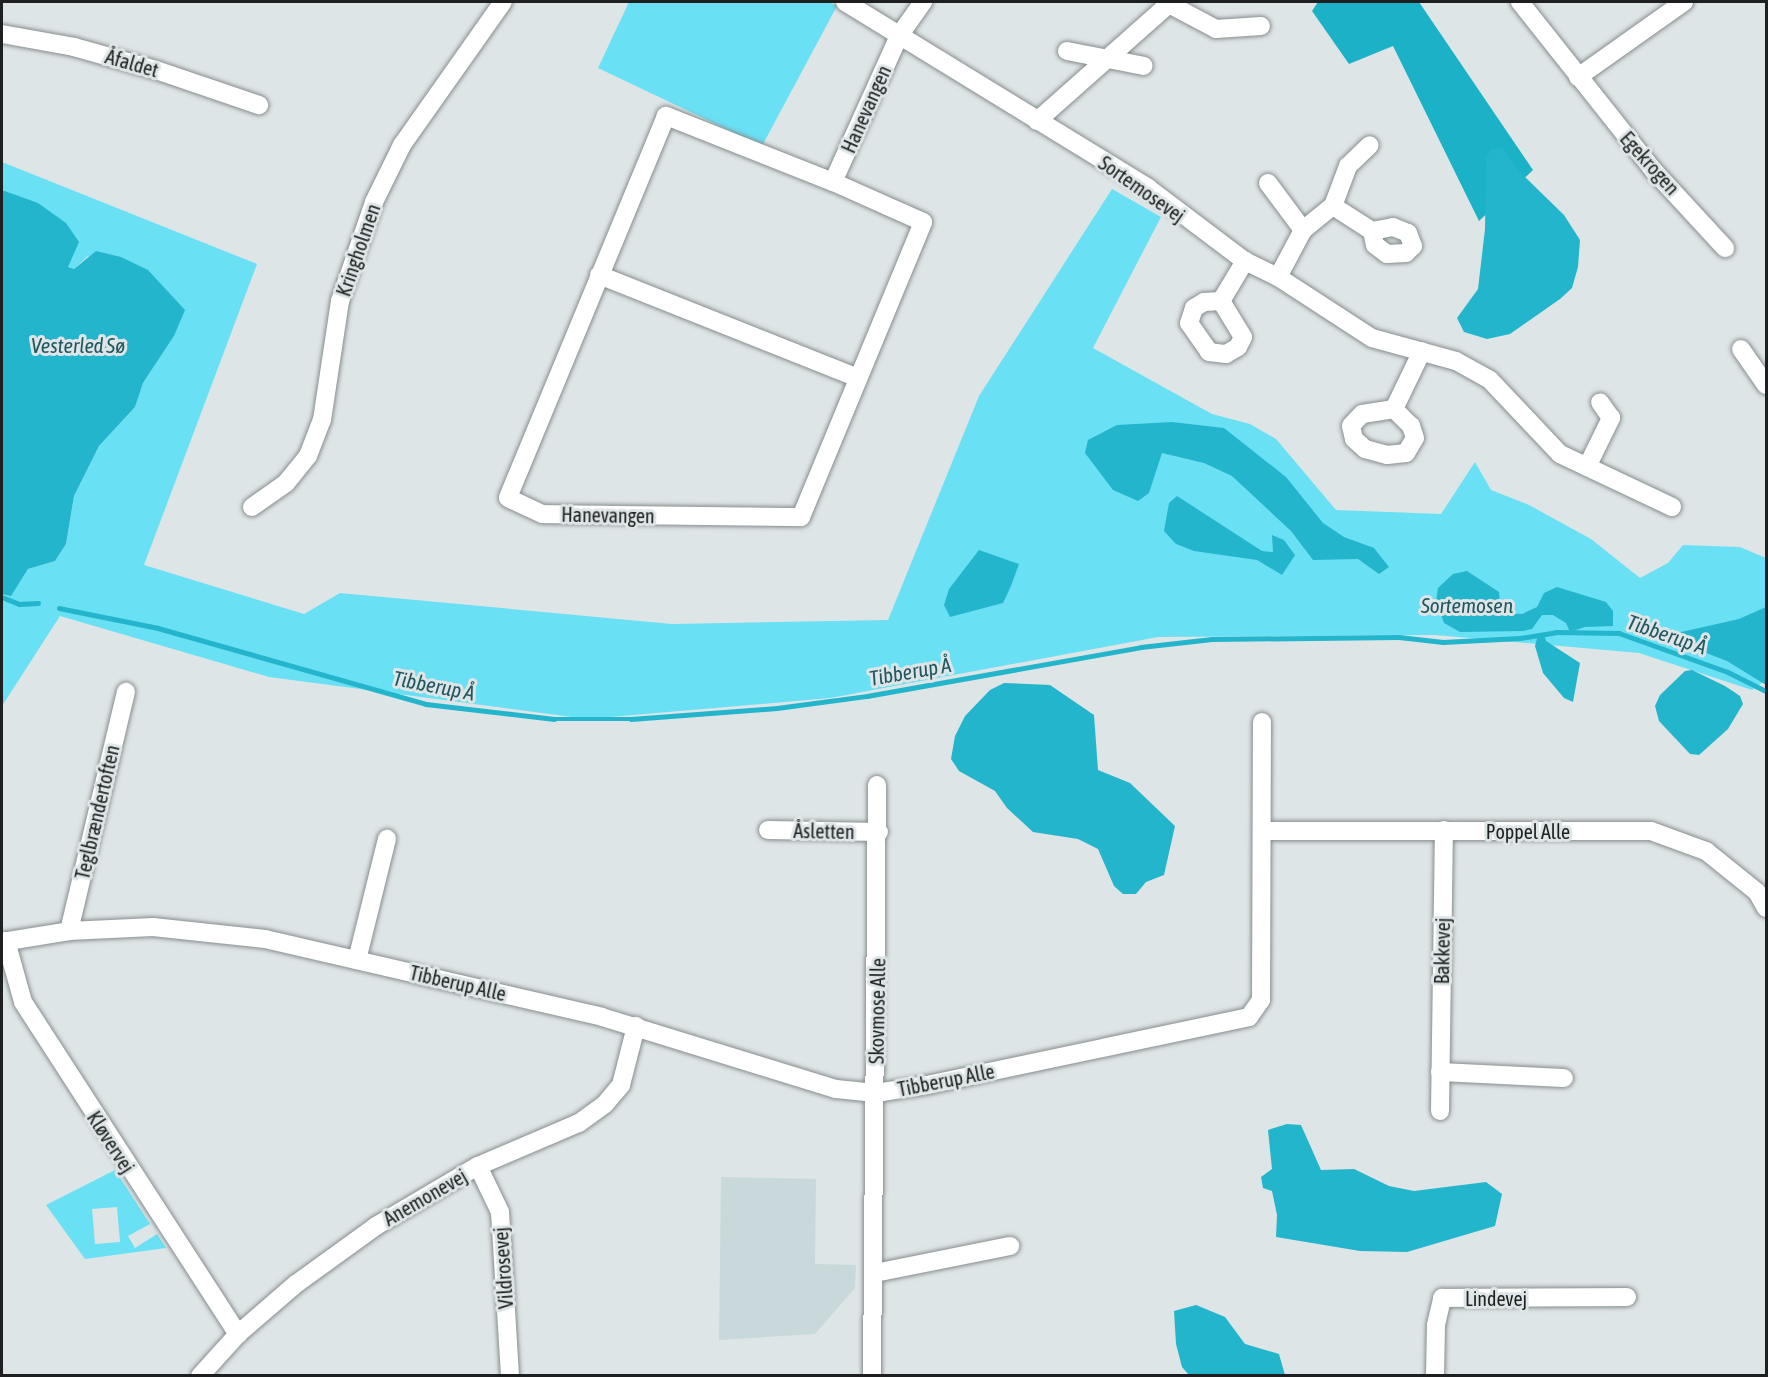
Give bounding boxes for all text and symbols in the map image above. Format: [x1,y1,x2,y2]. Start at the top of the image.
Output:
street label: Åfaldet [103,44,161,82]
street label: Hanevangen [836,61,896,157]
street label: Egekrogen [1615,126,1685,200]
street label: Sortemosevej [1094,151,1190,227]
street label: Kringholmen [331,201,385,299]
water label: Vesterled Sø [31,332,125,358]
street label: Hanevangen [561,502,655,528]
water label: Sortemosen [1421,592,1513,618]
water label: Tibberup Å [1624,609,1710,659]
water label: Tibberup Å [867,651,953,691]
water label: Tibberup Å [391,665,477,705]
street label: Teglbrændertoften [70,742,124,882]
street label: Åsletten [793,818,855,844]
street label: Poppel Alle [1486,819,1570,843]
street label: Bakkevej [1429,918,1455,984]
street label: Skovmose Alle [864,958,890,1064]
street label: Tibberup Alle [408,960,508,1006]
street label: Tibberup Alle [896,1059,996,1101]
street label: Kløvervej [82,1107,140,1177]
street label: Anemonevej [379,1163,471,1231]
street label: Vildrosevej [488,1226,518,1310]
street label: Lindevej [1465,1286,1527,1310]

